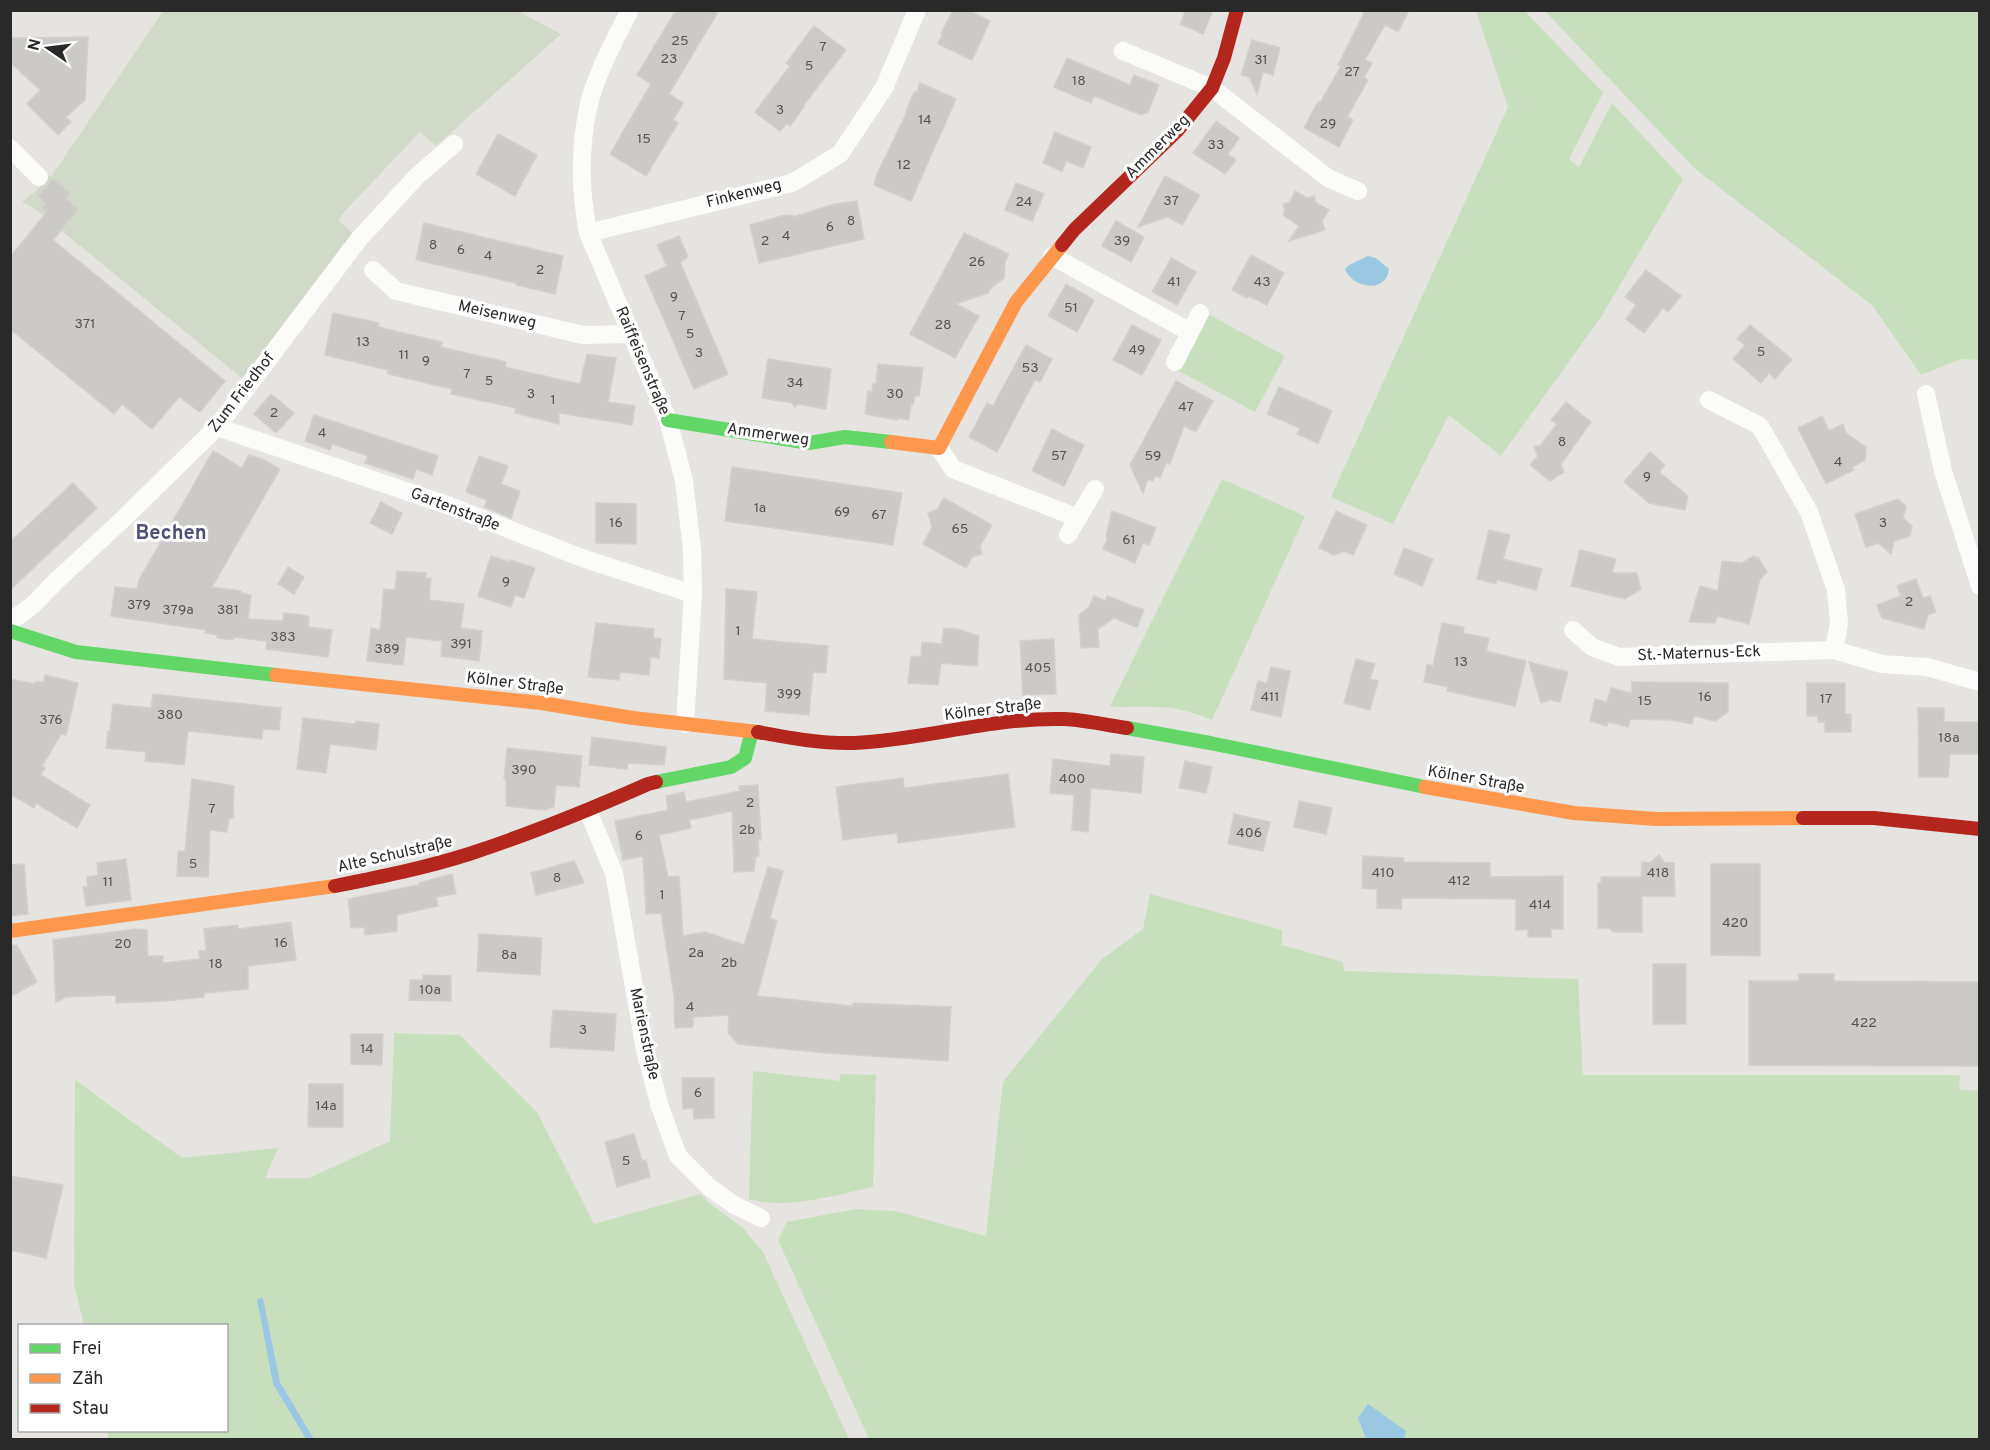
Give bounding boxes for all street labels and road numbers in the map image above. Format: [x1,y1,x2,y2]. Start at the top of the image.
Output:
street label: Ammerweg [1122,111,1194,183]
street label: Finkenweg [704,175,784,213]
street label: Meisenweg [456,296,538,334]
street label: Raiffeisenstraße [610,304,674,418]
street label: Zum Friedhof [205,348,280,437]
street label: Ammerweg [726,419,810,451]
street label: Gartenstraße [407,484,503,536]
street label: St.-Maternus-Eck [1637,642,1761,666]
street label: Kölner Straße [465,668,565,700]
street label: Kölner Straße [943,694,1043,726]
street label: Kölner Straße [1426,762,1526,798]
street label: Alte Schulstraße [336,832,454,878]
street label: Marienstraße [624,986,664,1082]

